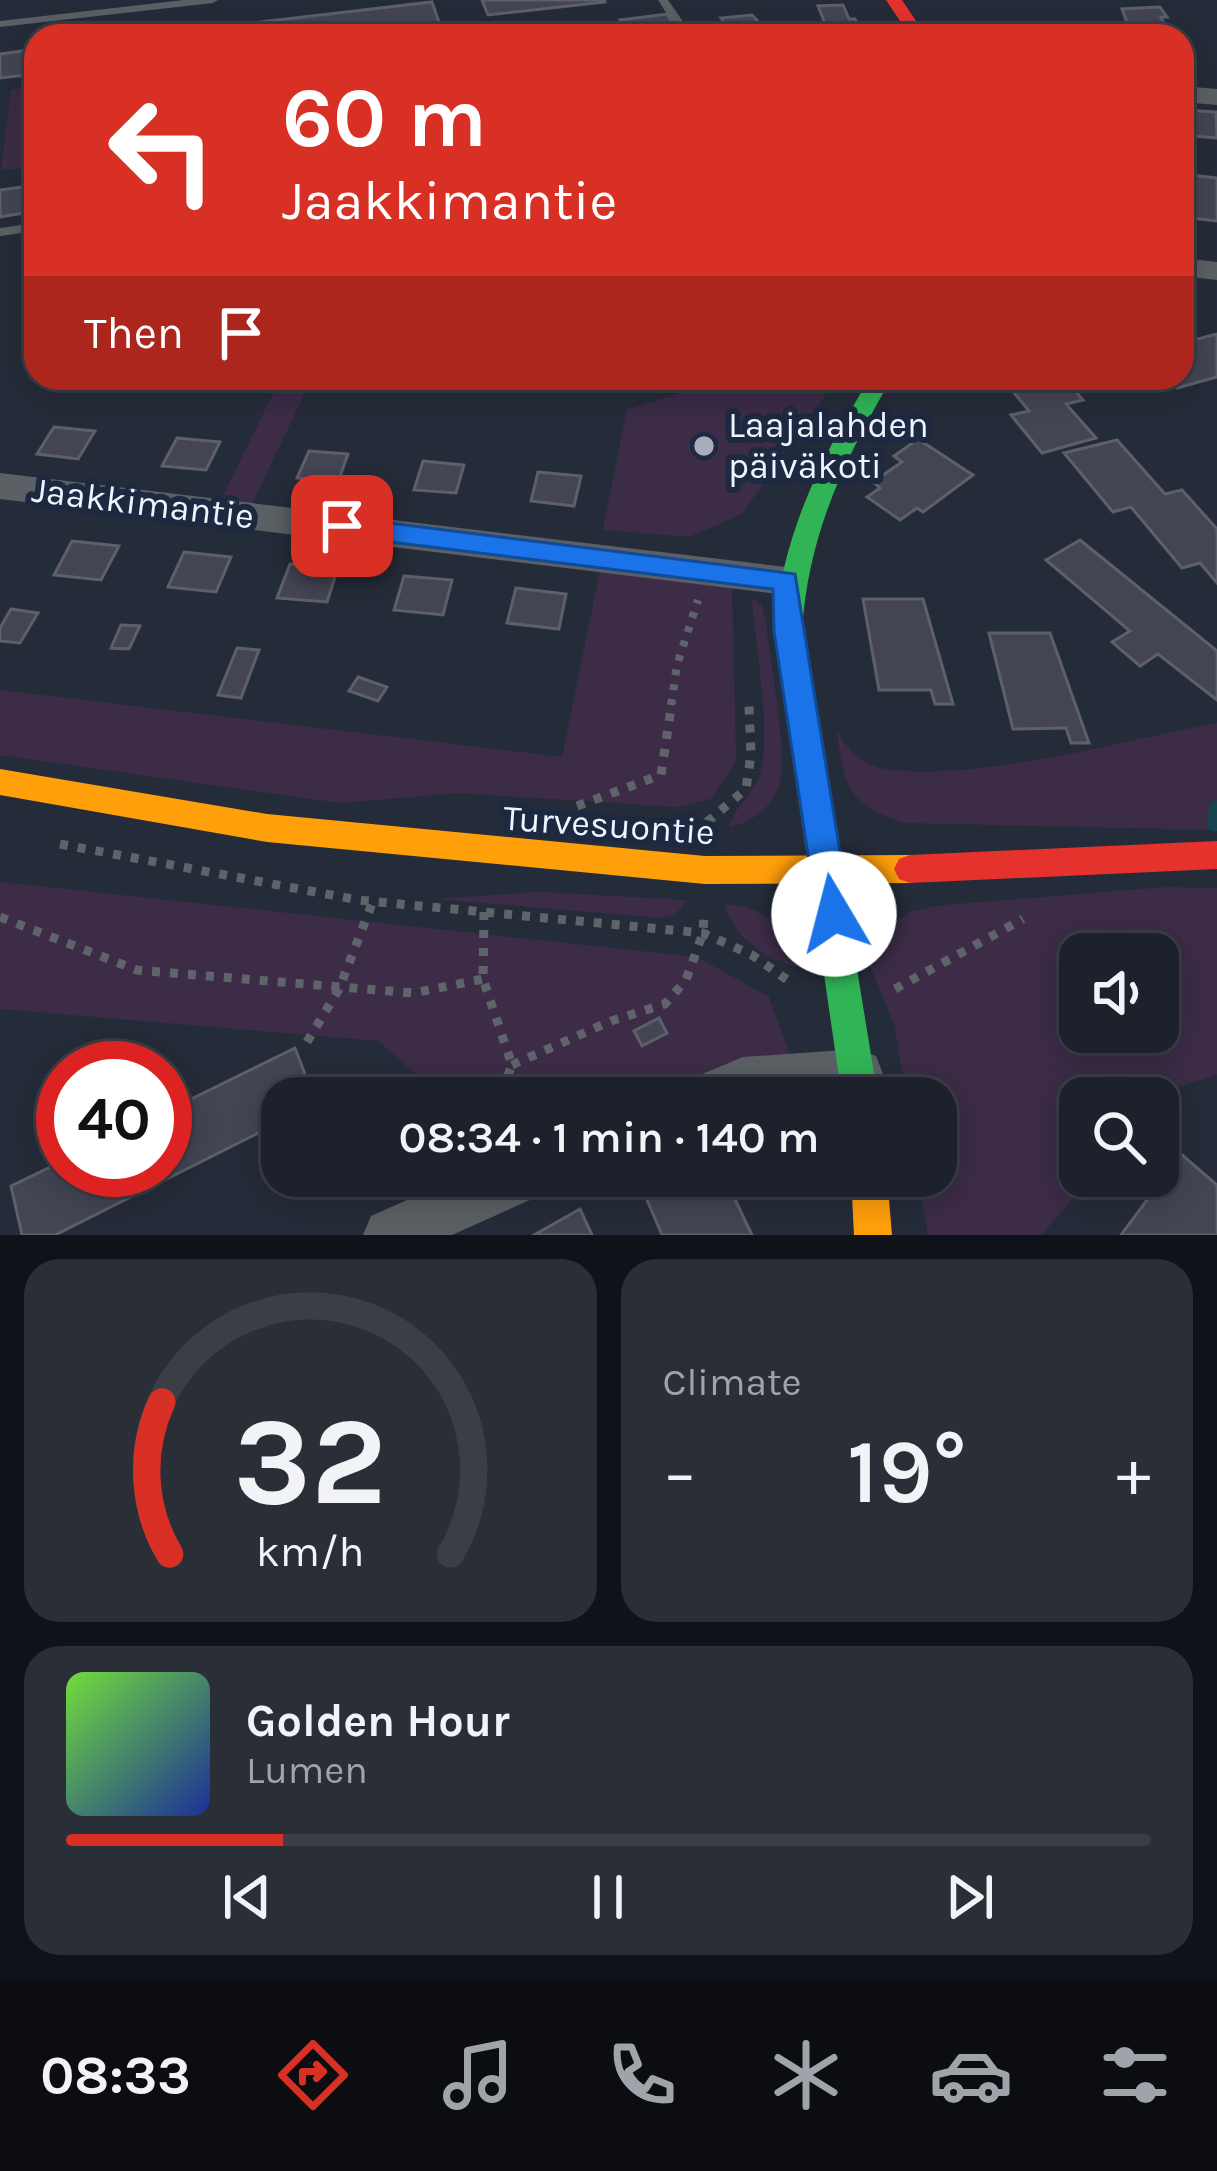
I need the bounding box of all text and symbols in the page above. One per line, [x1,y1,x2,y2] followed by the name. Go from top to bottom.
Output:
[282,69,487,167] text: 60 m
[84,72,240,228] icon: left
[282,169,617,233] text: Jaakkimantie
[208,300,274,366] icon: arrive
[84,307,184,359] text: Then
[728,404,929,487] place label: Laajalahden päiväkoti
[691,433,717,459] marker: Laajalahden päiväkoti
[30,469,256,537] street label: Jaakkimantie
[291,475,393,577] pin
[309,493,375,559] icon: arrive
[502,797,716,853] street label: Turvesuontie
[771,851,897,977] position arrow
[1059,933,1179,1197] map controls
[1059,933,1179,1053] button: sound
[36,1041,192,1197] speed limit sign: 40
[1059,1077,1179,1197] button: search
[399,1111,819,1163] text: 08:34 · 1 min · 140 m
[663,1359,802,1405] text: Climate
[234,1389,387,1534] text: 32
[847,1419,966,1525] text: 19°
[663,1434,697,1512] text: −
[1116,1434,1151,1512] text: +
[256,1526,365,1576] text: km/h
[246,1695,510,1747] text: Golden Hour
[246,1747,368,1793] text: Lumen
[214,1864,280,1930] icon: previous
[575,1864,641,1930] icon: pause
[937,1864,1003,1930] icon: next
[271,2033,355,2117] icon: directions
[436,2033,520,2117] icon: music
[600,2033,684,2117] icon: phone
[764,2033,848,2117] icon: climate
[929,2033,1013,2117] icon: car
[1093,2033,1177,2117] icon: filters
[40,2043,191,2107] text: 08:33

